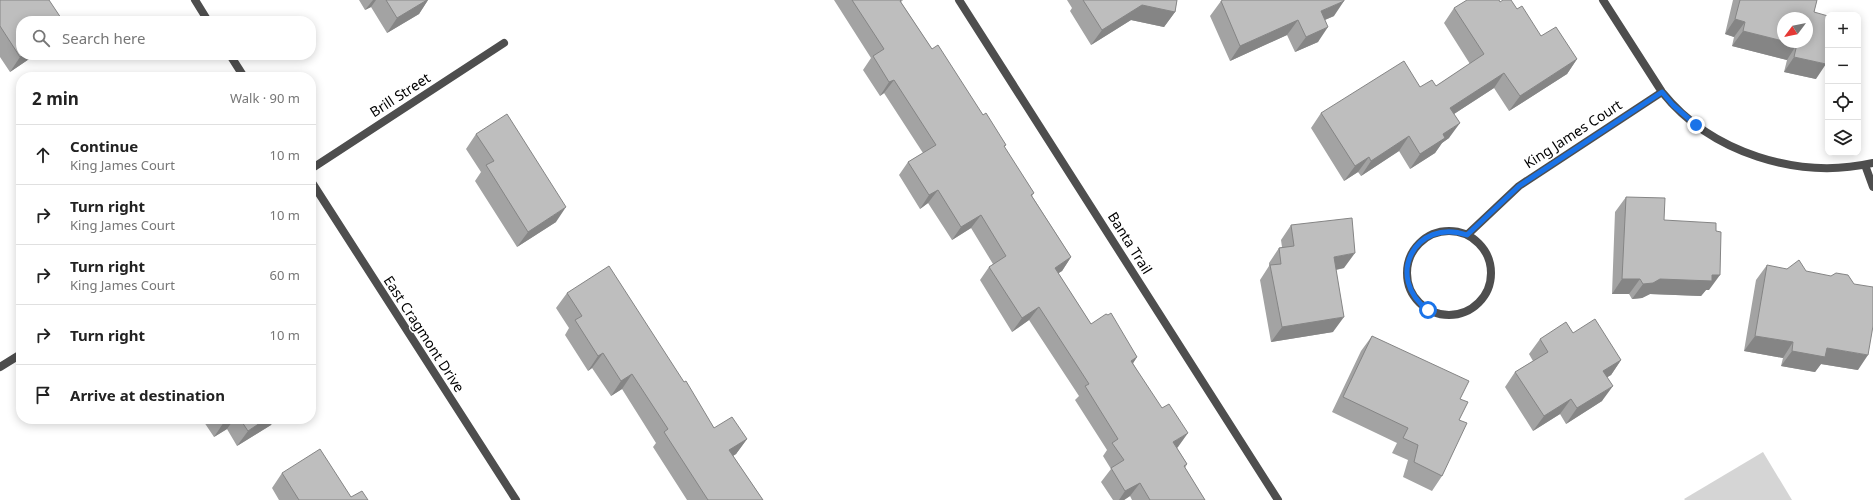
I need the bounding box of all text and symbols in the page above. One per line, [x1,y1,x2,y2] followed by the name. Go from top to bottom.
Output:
[1777,12,1813,48] north arrow
[1825,12,1861,156] map controls
[1825,12,1861,48] button: +
[16,16,316,60] search box
[30,27,52,49] icon: search
[62,28,145,48] text: Search here
[1825,48,1861,84] button: −
[366,68,434,121] street label: Brill Street
[1825,84,1861,120] button: locate
[32,87,79,110] text: 2 min
[230,89,300,107] text: Walk · 90 m
[1520,95,1625,172] street label: King James Court
[1687,116,1705,134] route end
[1825,120,1861,156] button: layers
[70,136,138,156] text: Continue
[32,144,54,166] icon: ahead
[270,146,300,164] text: 10 m
[70,156,175,174] text: King James Court
[70,196,145,216] text: Turn right
[32,204,54,226] icon: right
[270,206,300,224] text: 10 m
[1104,208,1157,277] street label: Banta Trail
[70,216,175,234] text: King James Court
[70,256,145,276] text: Turn right
[32,264,54,286] icon: right
[270,266,300,284] text: 60 m
[380,272,469,396] street label: East Cragmont Drive
[70,276,175,294] text: King James Court
[1419,301,1437,319] route start
[32,324,54,346] icon: right
[70,325,145,345] text: Turn right
[270,326,300,344] text: 10 m
[32,384,54,406] icon: arrive
[70,385,225,405] text: Arrive at destination

